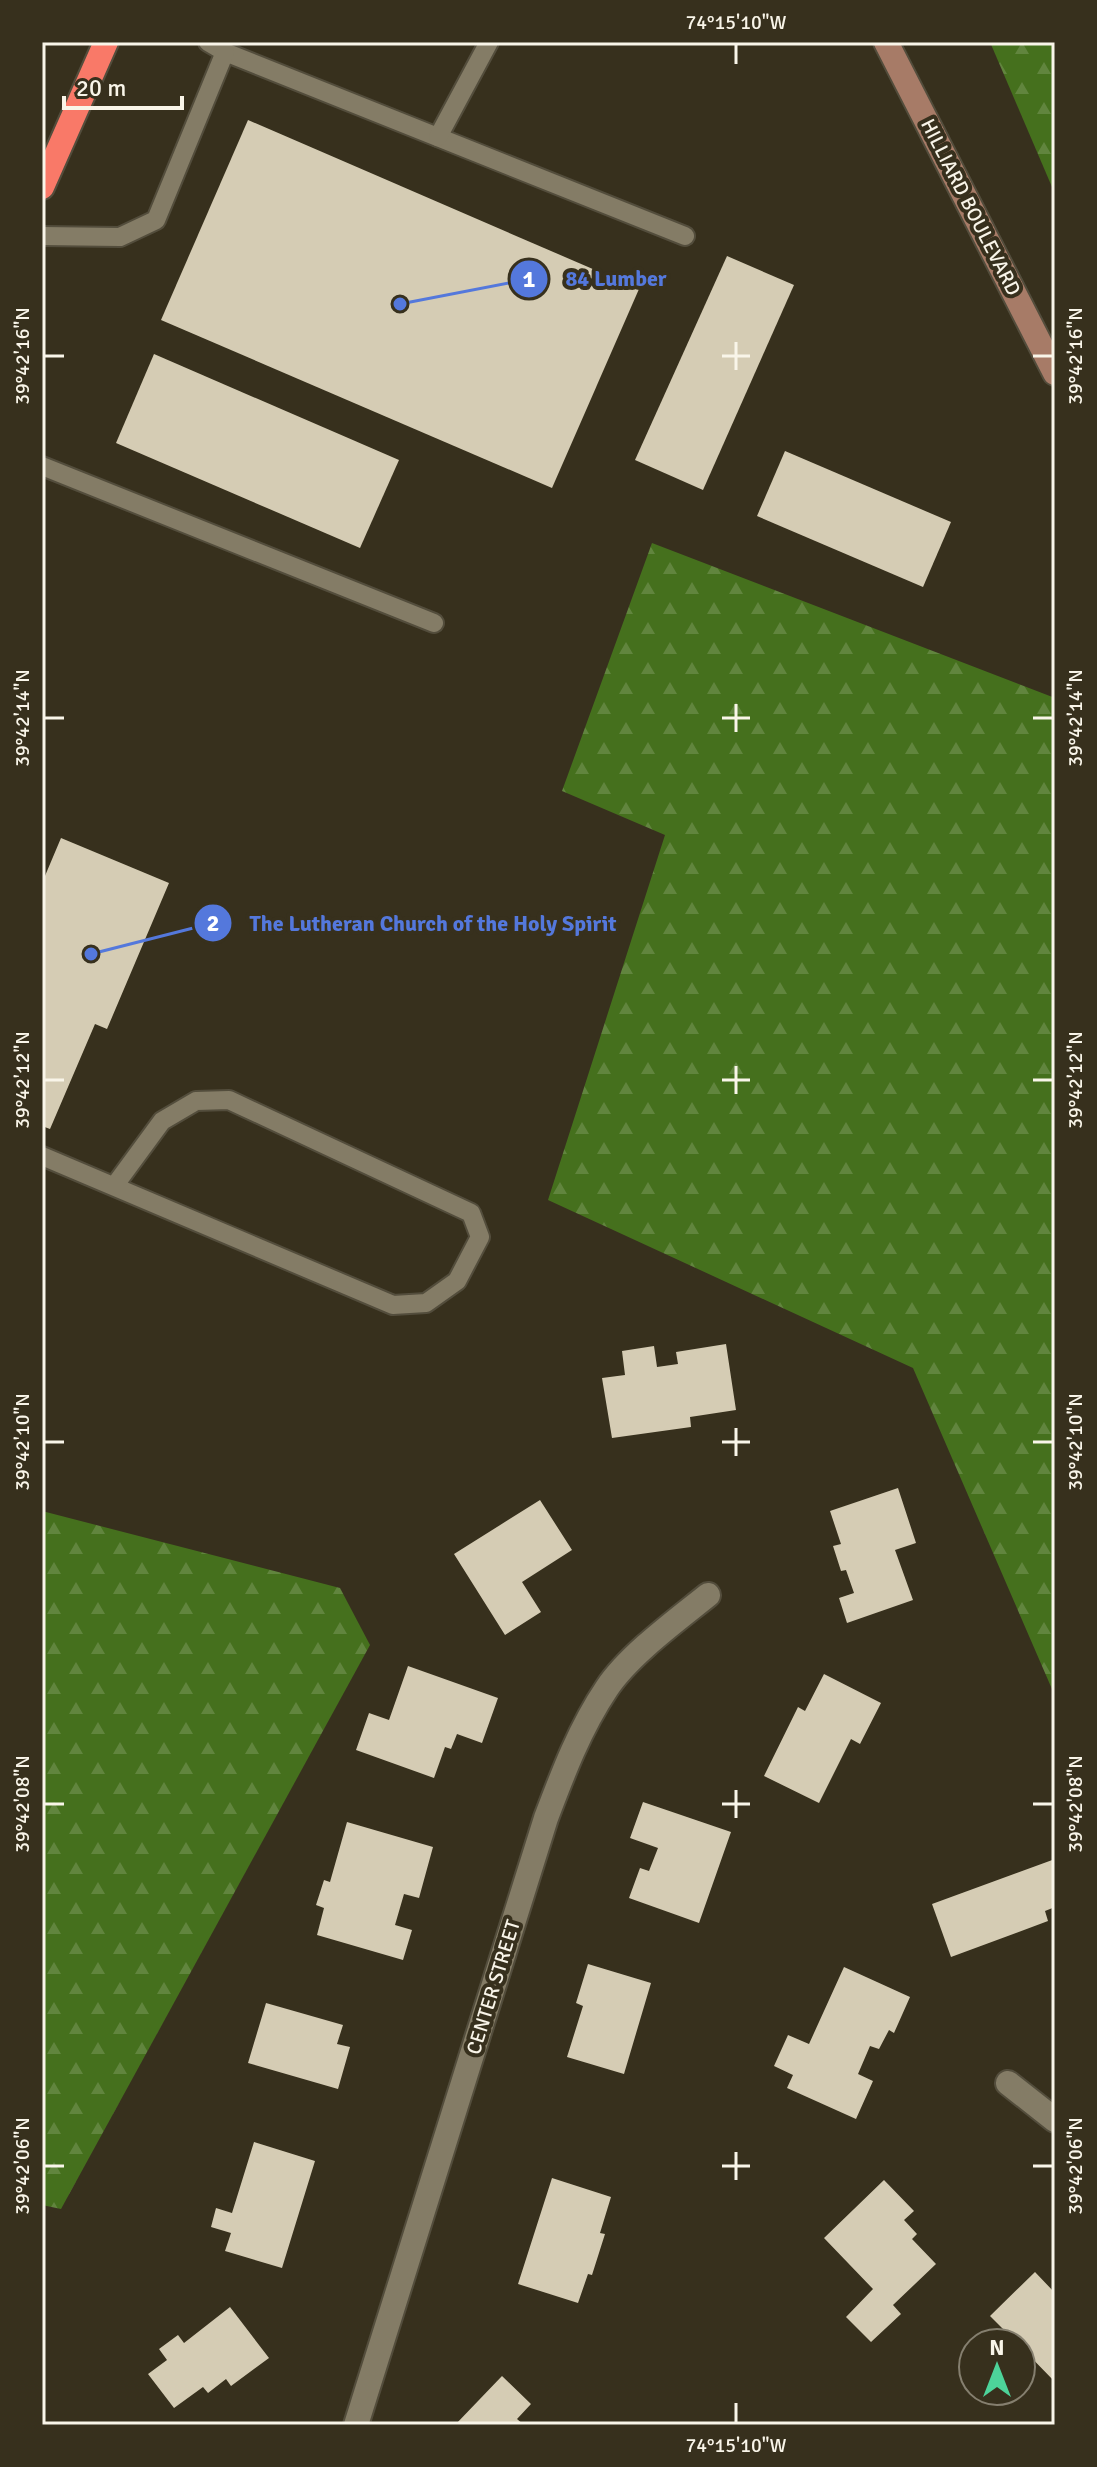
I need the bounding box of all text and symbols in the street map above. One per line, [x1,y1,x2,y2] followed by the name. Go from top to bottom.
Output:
[685,10,787,35] text: 74°15'10"W
[64,60,182,110] scale bar
[76,73,126,103] text: 20 m
[915,115,1026,300] street label: HILLIARD BOULEVARD
[509,256,682,302] callout: 84 Lumber
[523,264,536,294] text: 1
[565,265,667,292] text: 84 Lumber
[10,307,35,405] text: 39°42'16"N
[1063,307,1088,405] text: 39°42'16"N
[10,669,35,767] text: 39°42'14"N
[1063,669,1088,767] text: 39°42'14"N
[193,900,632,946] callout: The Lutheran Church of the Holy Spirit
[207,908,219,938] text: 2
[250,910,616,937] text: The Lutheran Church of the Holy Spirit
[10,1031,35,1129] text: 39°42'12"N
[1063,1031,1088,1129] text: 39°42'12"N
[10,1393,35,1491] text: 39°42'10"N
[1063,1393,1088,1491] text: 39°42'10"N
[10,1755,35,1853] text: 39°42'08"N
[1063,1755,1088,1853] text: 39°42'08"N
[461,1917,526,2057] street label: CENTER STREET
[10,2117,35,2215] text: 39°42'06"N
[1063,2117,1088,2215] text: 39°42'06"N
[957,2327,1037,2407] north arrow
[989,2334,1005,2361] text: N
[685,2433,787,2458] text: 74°15'10"W

